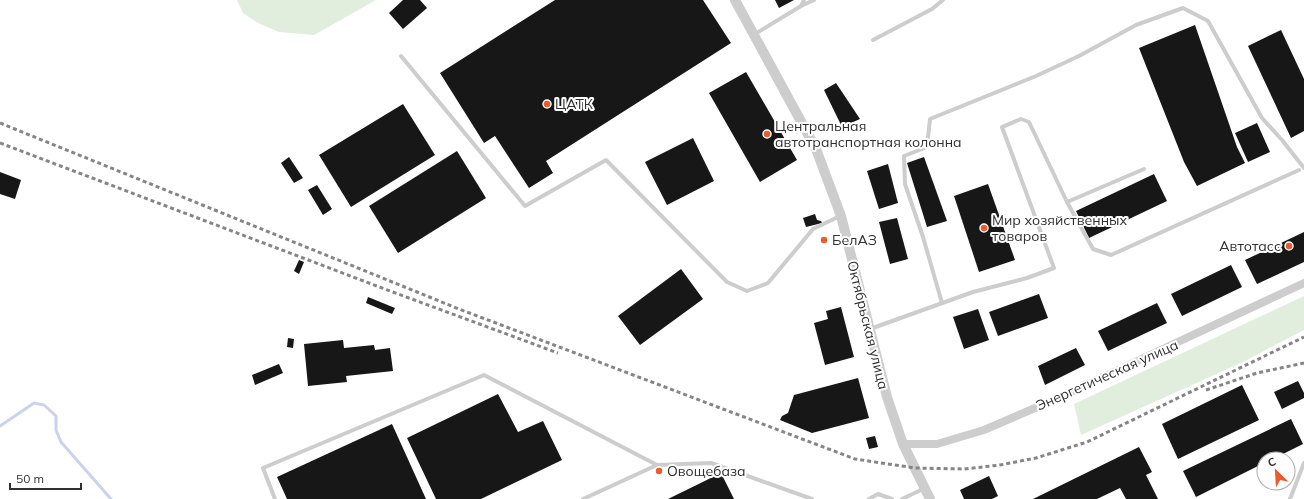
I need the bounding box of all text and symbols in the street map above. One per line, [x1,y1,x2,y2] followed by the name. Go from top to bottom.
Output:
[555,95,594,113] place label: ЦАТК
[542,99,552,109] marker: ЦАТК
[775,117,962,151] place label: Центральная автотранспортная колонна
[762,129,772,139] marker: Центральная автотранспортная колонна
[992,211,1127,245] place label: Мир хозяйственных товаров
[979,223,989,233] marker: Мир хозяйственных товаров
[832,231,877,249] place label: БелАЗ
[819,235,829,245] marker: БелАЗ
[1219,237,1281,255] place label: Автотасс
[1284,241,1294,251] marker: Автотасс
[843,259,893,391] street label: Октябрьская улица
[1033,335,1181,415] street label: Энергетическая улица
[1256,451,1296,491] north arrow
[1265,454,1279,470] text: С
[667,462,746,480] place label: Овощебаза
[10,465,81,491] scale bar
[654,466,664,476] marker: Овощебаза
[16,471,44,486] text: 50 m

